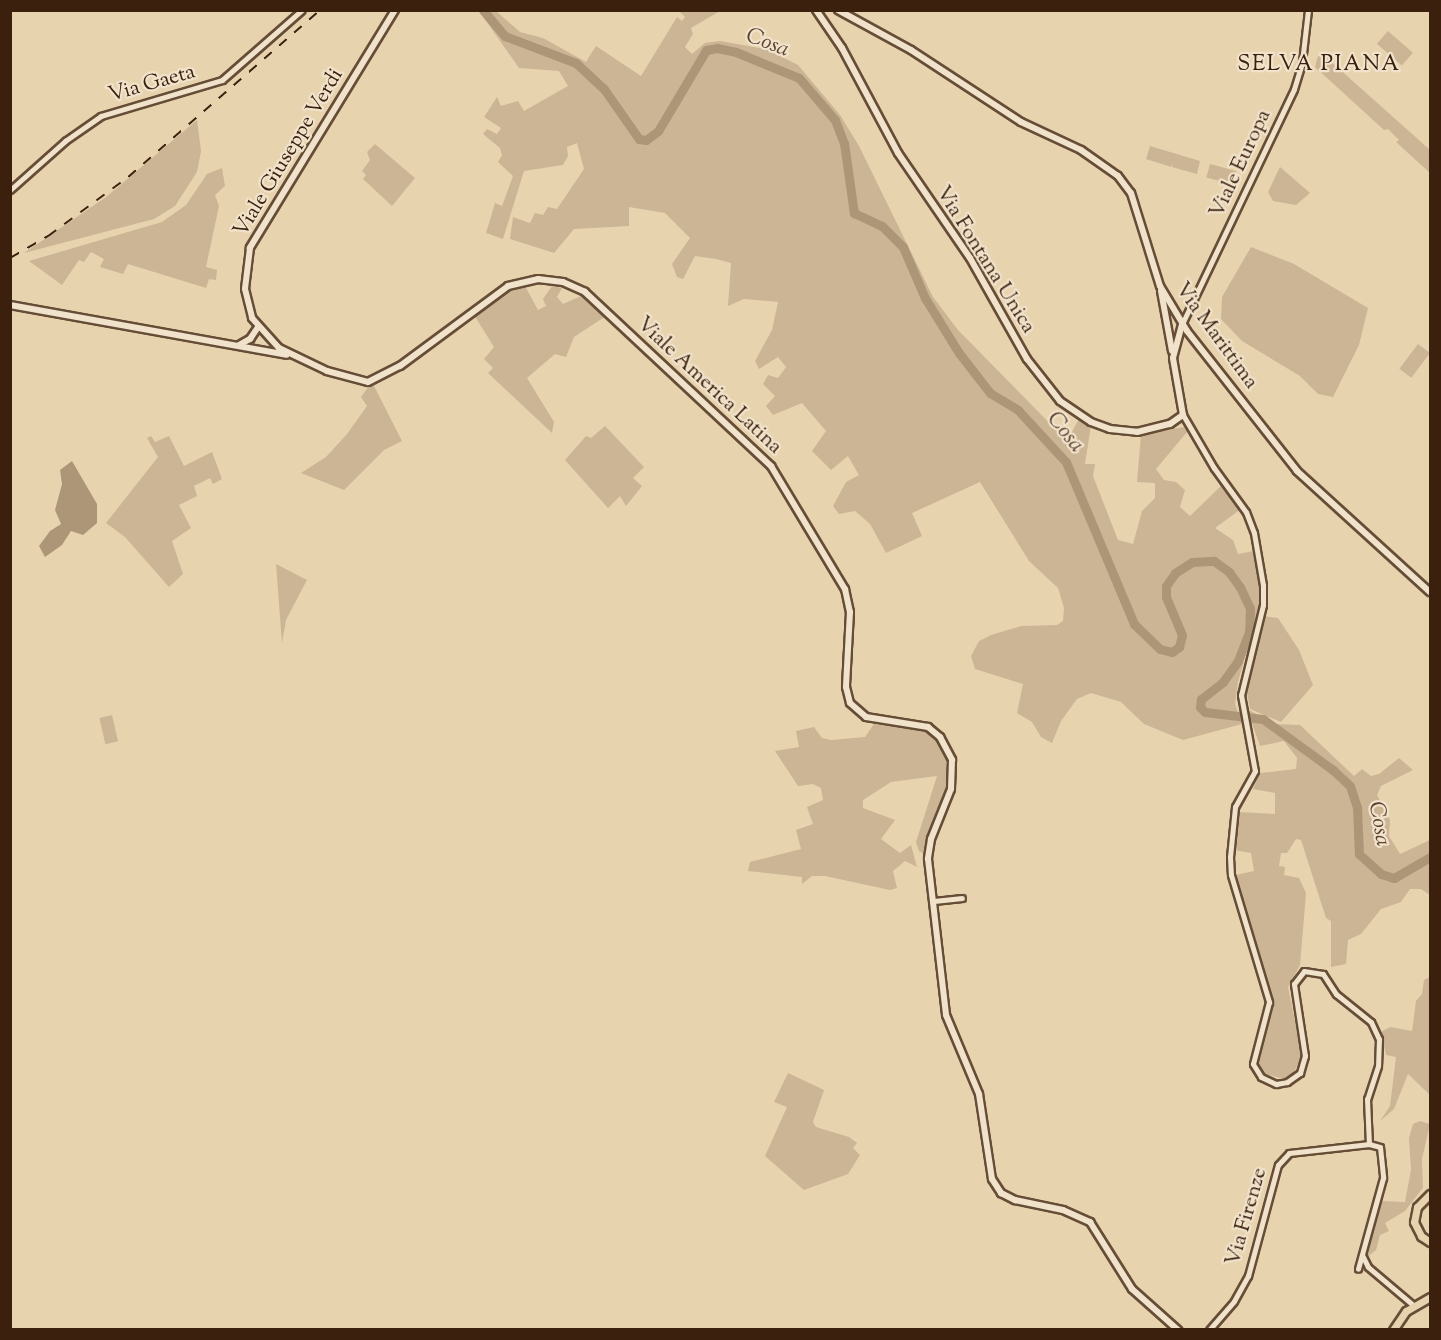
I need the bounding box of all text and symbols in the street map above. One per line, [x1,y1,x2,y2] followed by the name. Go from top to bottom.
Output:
[741,24,793,64] water label: Cosa
[1237,53,1401,79] district label: SELVA PIANA
[106,60,198,108] street label: Via Gaeta
[229,64,349,242] street label: Viale Giuseppe Verdi
[1205,106,1277,222] street label: Viale Europa
[930,182,1040,338] street label: Via Fontana Unica
[1169,278,1263,394] street label: Via Marittima
[631,312,787,460] street label: Viale America Latina
[1040,407,1088,459] water label: Cosa
[1361,800,1395,848] water label: Cosa
[1221,1165,1273,1269] street label: Via Firenze

